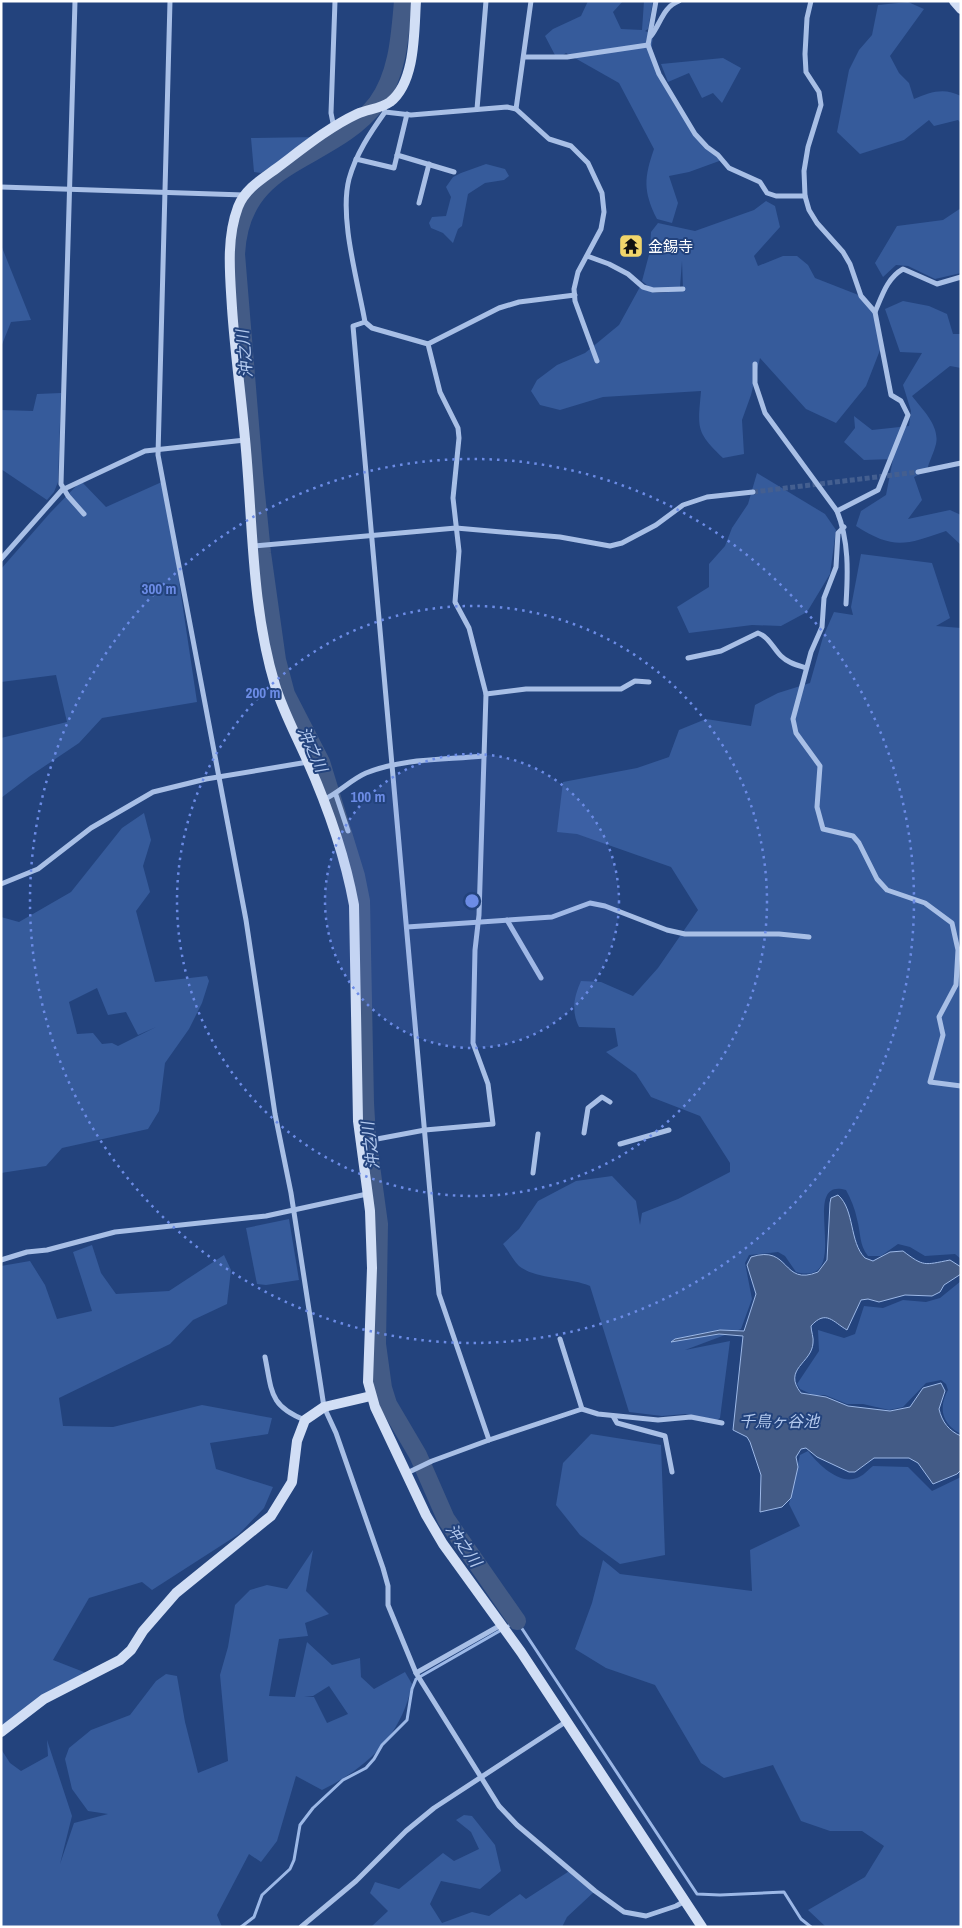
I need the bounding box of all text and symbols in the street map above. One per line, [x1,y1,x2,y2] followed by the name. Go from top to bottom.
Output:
[618,233,644,259] temple icon: 金錫寺
[648,236,693,257] place label: 金錫寺
[231,327,257,379] water label: 沖之川
[142,578,176,599] text: 300 m
[246,682,280,703] text: 200 m
[293,723,334,777] water label: 沖之川
[351,786,385,807] text: 100 m
[463,892,481,910] centre of rings
[356,1119,384,1171] water label: 沖之川
[739,1410,821,1432] water label: 千鳥ヶ谷池
[441,1519,488,1573] water label: 沖之川

